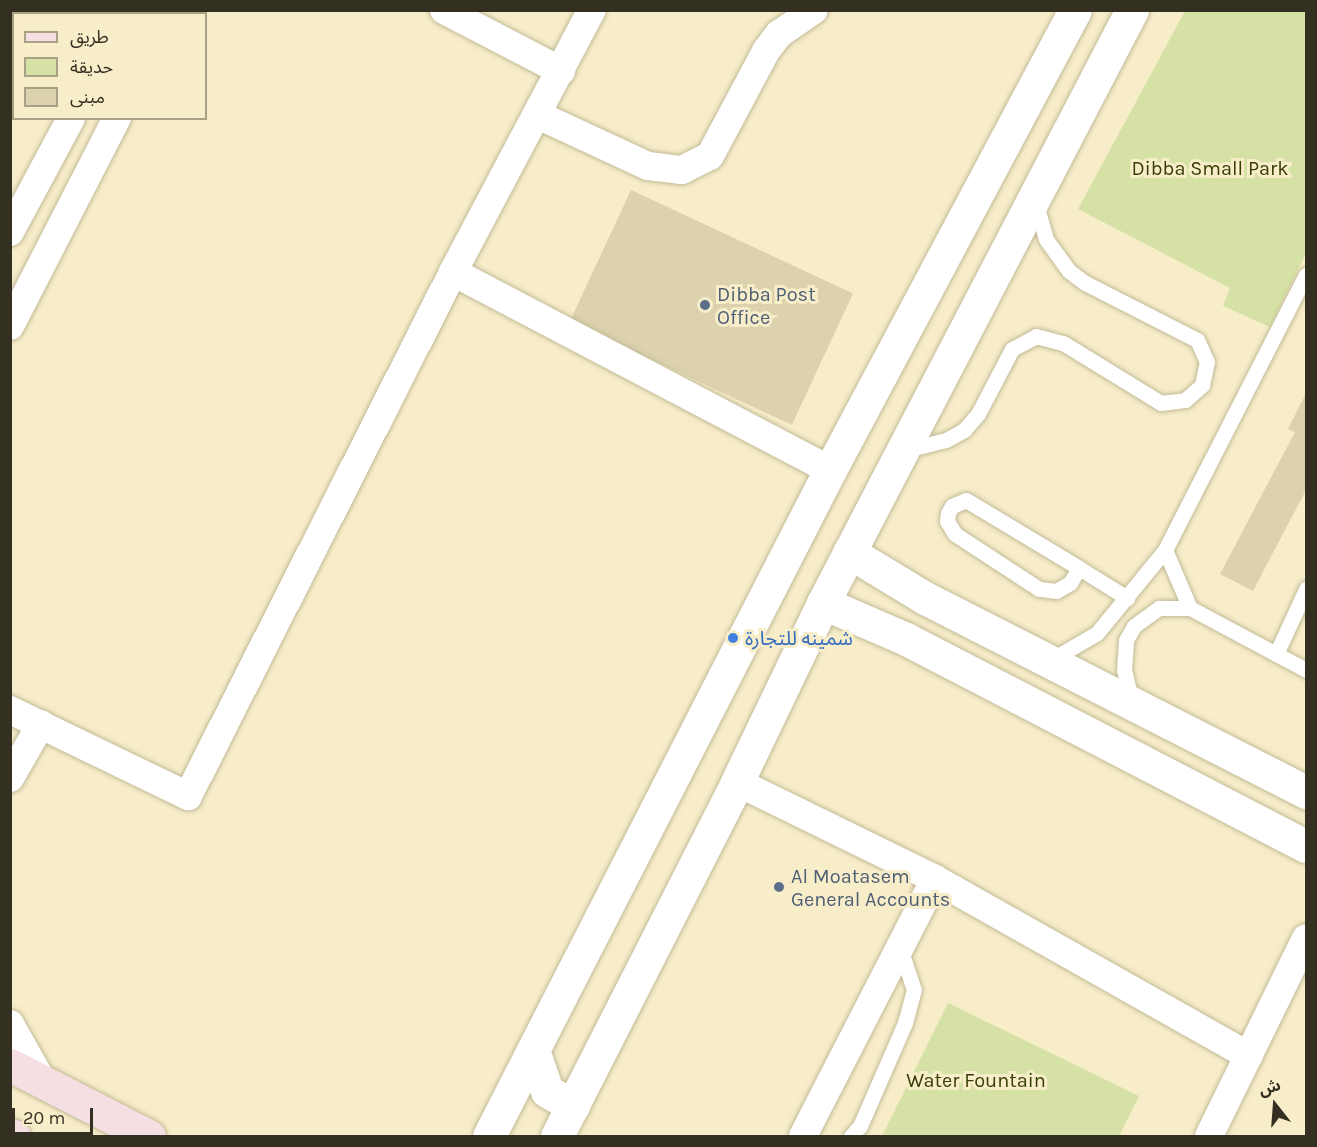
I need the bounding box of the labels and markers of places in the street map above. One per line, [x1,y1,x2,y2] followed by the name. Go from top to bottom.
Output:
[717,282,816,329] place label: Dibba Post Office
[698,298,712,312] marker: Dibba Post Office
[745,626,853,650] place label: شمينه للتجارة
[726,631,740,645] marker: شمينه للتجارة
[791,864,950,911] place label: Al Moatasem General Accounts
[772,880,786,894] marker: Al Moatasem General Accounts

